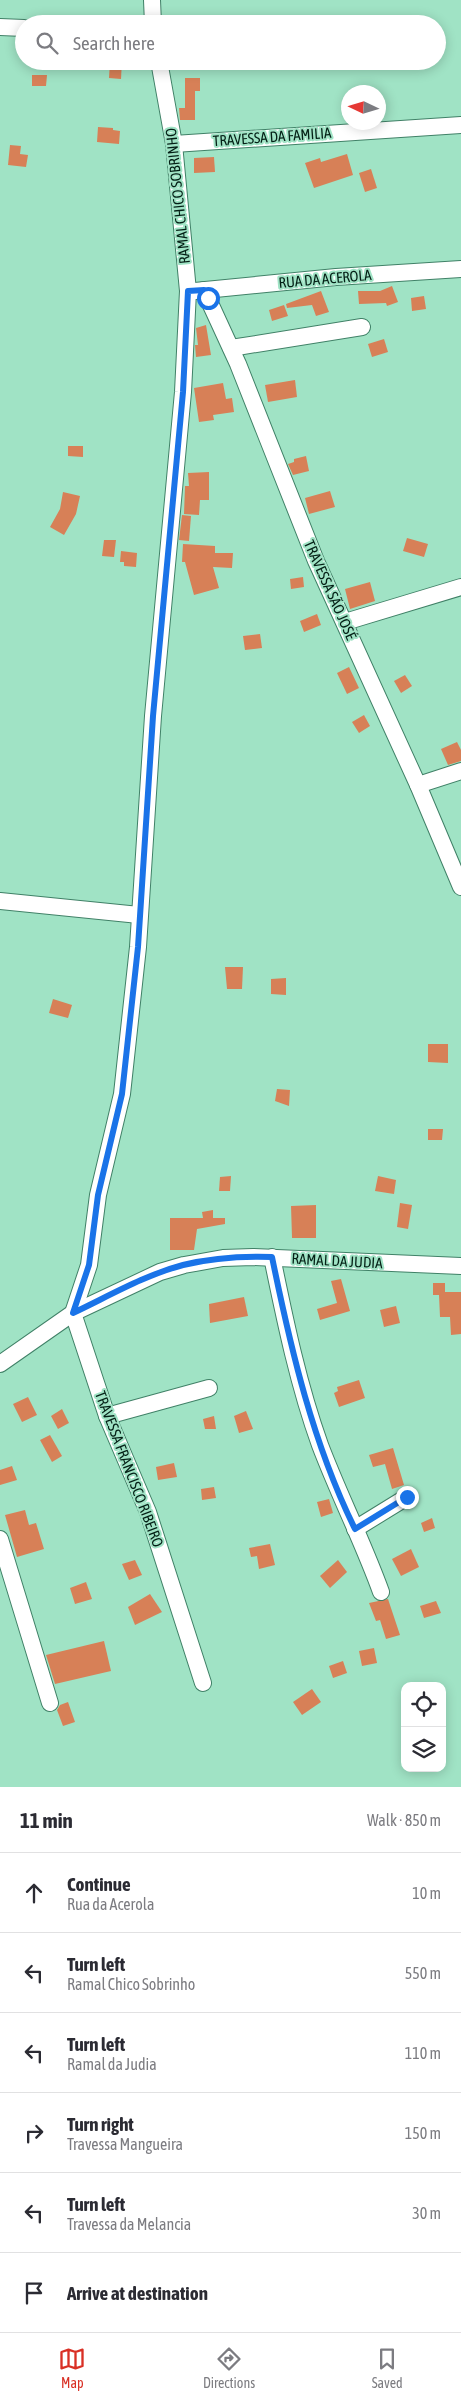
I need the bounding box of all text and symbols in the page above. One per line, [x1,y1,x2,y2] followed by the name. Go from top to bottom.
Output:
[15,15,446,70] search box
[33,29,61,57] icon: search
[73,32,155,54] text: Search here
[341,85,386,130] north arrow
[212,124,332,149] street label: TRAVESSA DA FAMILIA
[162,127,193,265] street label: RAMAL CHICO SOBRINHO
[278,266,373,291] street label: RUA DA ACEROLA
[197,287,220,310] route start
[301,537,360,643] street label: TRAVESSA SÃO JOSÉ
[291,1250,384,1271] street label: RAMAL DA JUDIA
[92,1389,167,1549] street label: TRAVESSA FRANCISCO RIBEIRO
[396,1486,419,1509] route end
[401,1682,446,1772] map controls
[401,1682,446,1727] button: locate
[401,1727,446,1772] button: layers
[20,1808,73,1832] text: 11 min
[367,1811,441,1829] text: Walk · 850 m
[67,1873,131,1895] text: Continue
[20,1879,48,1907] icon: ahead
[412,1884,441,1902] text: 10 m
[67,1895,155,1913] text: Rua da Acerola
[67,1953,125,1975] text: Turn left
[20,1959,48,1987] icon: left
[405,1964,441,1982] text: 550 m
[67,1975,195,1993] text: Ramal Chico Sobrinho
[67,2033,125,2055] text: Turn left
[20,2039,48,2067] icon: left
[405,2044,441,2062] text: 110 m
[67,2055,157,2073] text: Ramal da Judia
[67,2113,134,2135] text: Turn right
[20,2119,48,2147] icon: right
[405,2124,441,2142] text: 150 m
[67,2135,183,2153] text: Travessa Mangueira
[67,2193,125,2215] text: Turn left
[20,2199,48,2227] icon: left
[412,2204,441,2222] text: 30 m
[67,2215,191,2233] text: Travessa da Melancia
[20,2279,48,2307] icon: arrive
[67,2282,208,2304] text: Arrive at destination
[58,2345,86,2391] tab: Map
[203,2345,255,2391] tab: Directions
[372,2345,403,2391] tab: Saved

